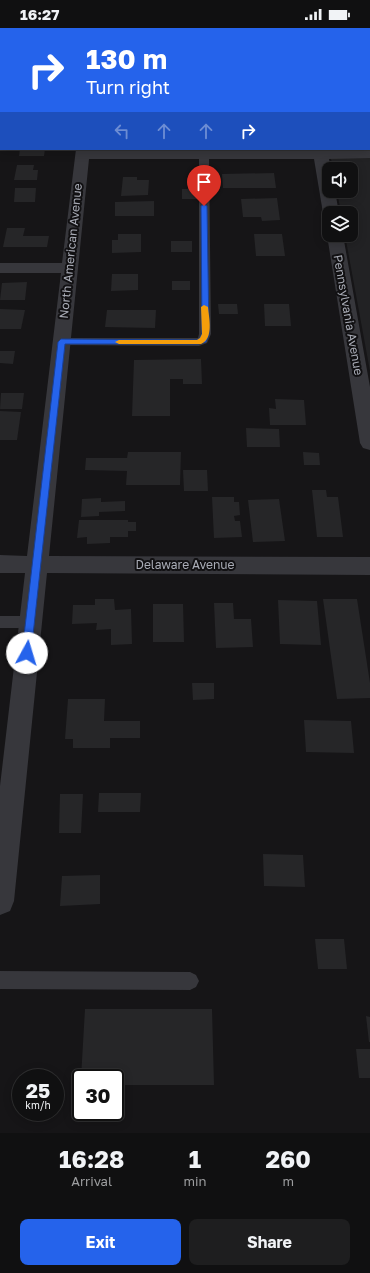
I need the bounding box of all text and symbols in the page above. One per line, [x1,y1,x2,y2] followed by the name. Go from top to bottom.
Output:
[20,5,59,23] text: 16:27
[86,42,167,75] text: 130 m
[20,44,72,96] icon: right
[86,76,170,98] text: Turn right
[111,120,133,142] icon: left
[153,120,175,142] icon: ahead
[195,120,217,142] icon: ahead
[237,120,259,142] icon: right
[322,162,358,242] map controls
[322,162,358,198] button: sound
[187,165,221,206] pin
[193,171,215,193] icon: arrive
[56,182,85,319] street label: North American Avenue
[322,206,358,242] button: layers
[331,254,366,376] street label: Pennsylvania Avenue
[135,557,235,572] street label: Delaware Avenue
[6,632,48,674] position arrow
[72,1069,124,1121] speed limit sign: 30
[26,1078,50,1102] text: 25
[25,1099,51,1111] text: km/h
[59,1144,124,1173] text: 16:28
[189,1144,201,1173] text: 1
[265,1144,311,1173] text: 260
[71,1173,112,1189] text: Arrival
[183,1173,206,1189] text: min
[282,1173,294,1189] text: m
[20,1219,181,1265] button: Exit
[189,1219,350,1265] button: Share

